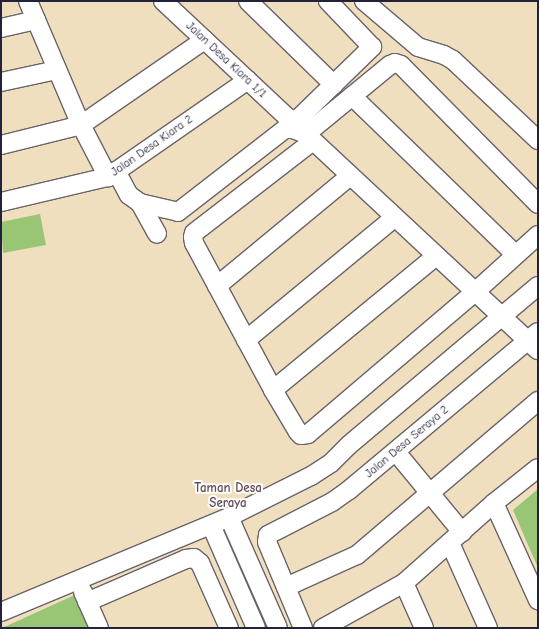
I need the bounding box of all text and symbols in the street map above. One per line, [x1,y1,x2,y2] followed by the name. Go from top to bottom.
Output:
[183,19,269,101] street label: Jalan Desa Kiara 1/1
[108,112,196,180] street label: Jalan Desa Kiara 2
[362,403,452,481] street label: Jalan Desa Seraya 2
[194,481,262,512] district label: Taman Desa Seraya

